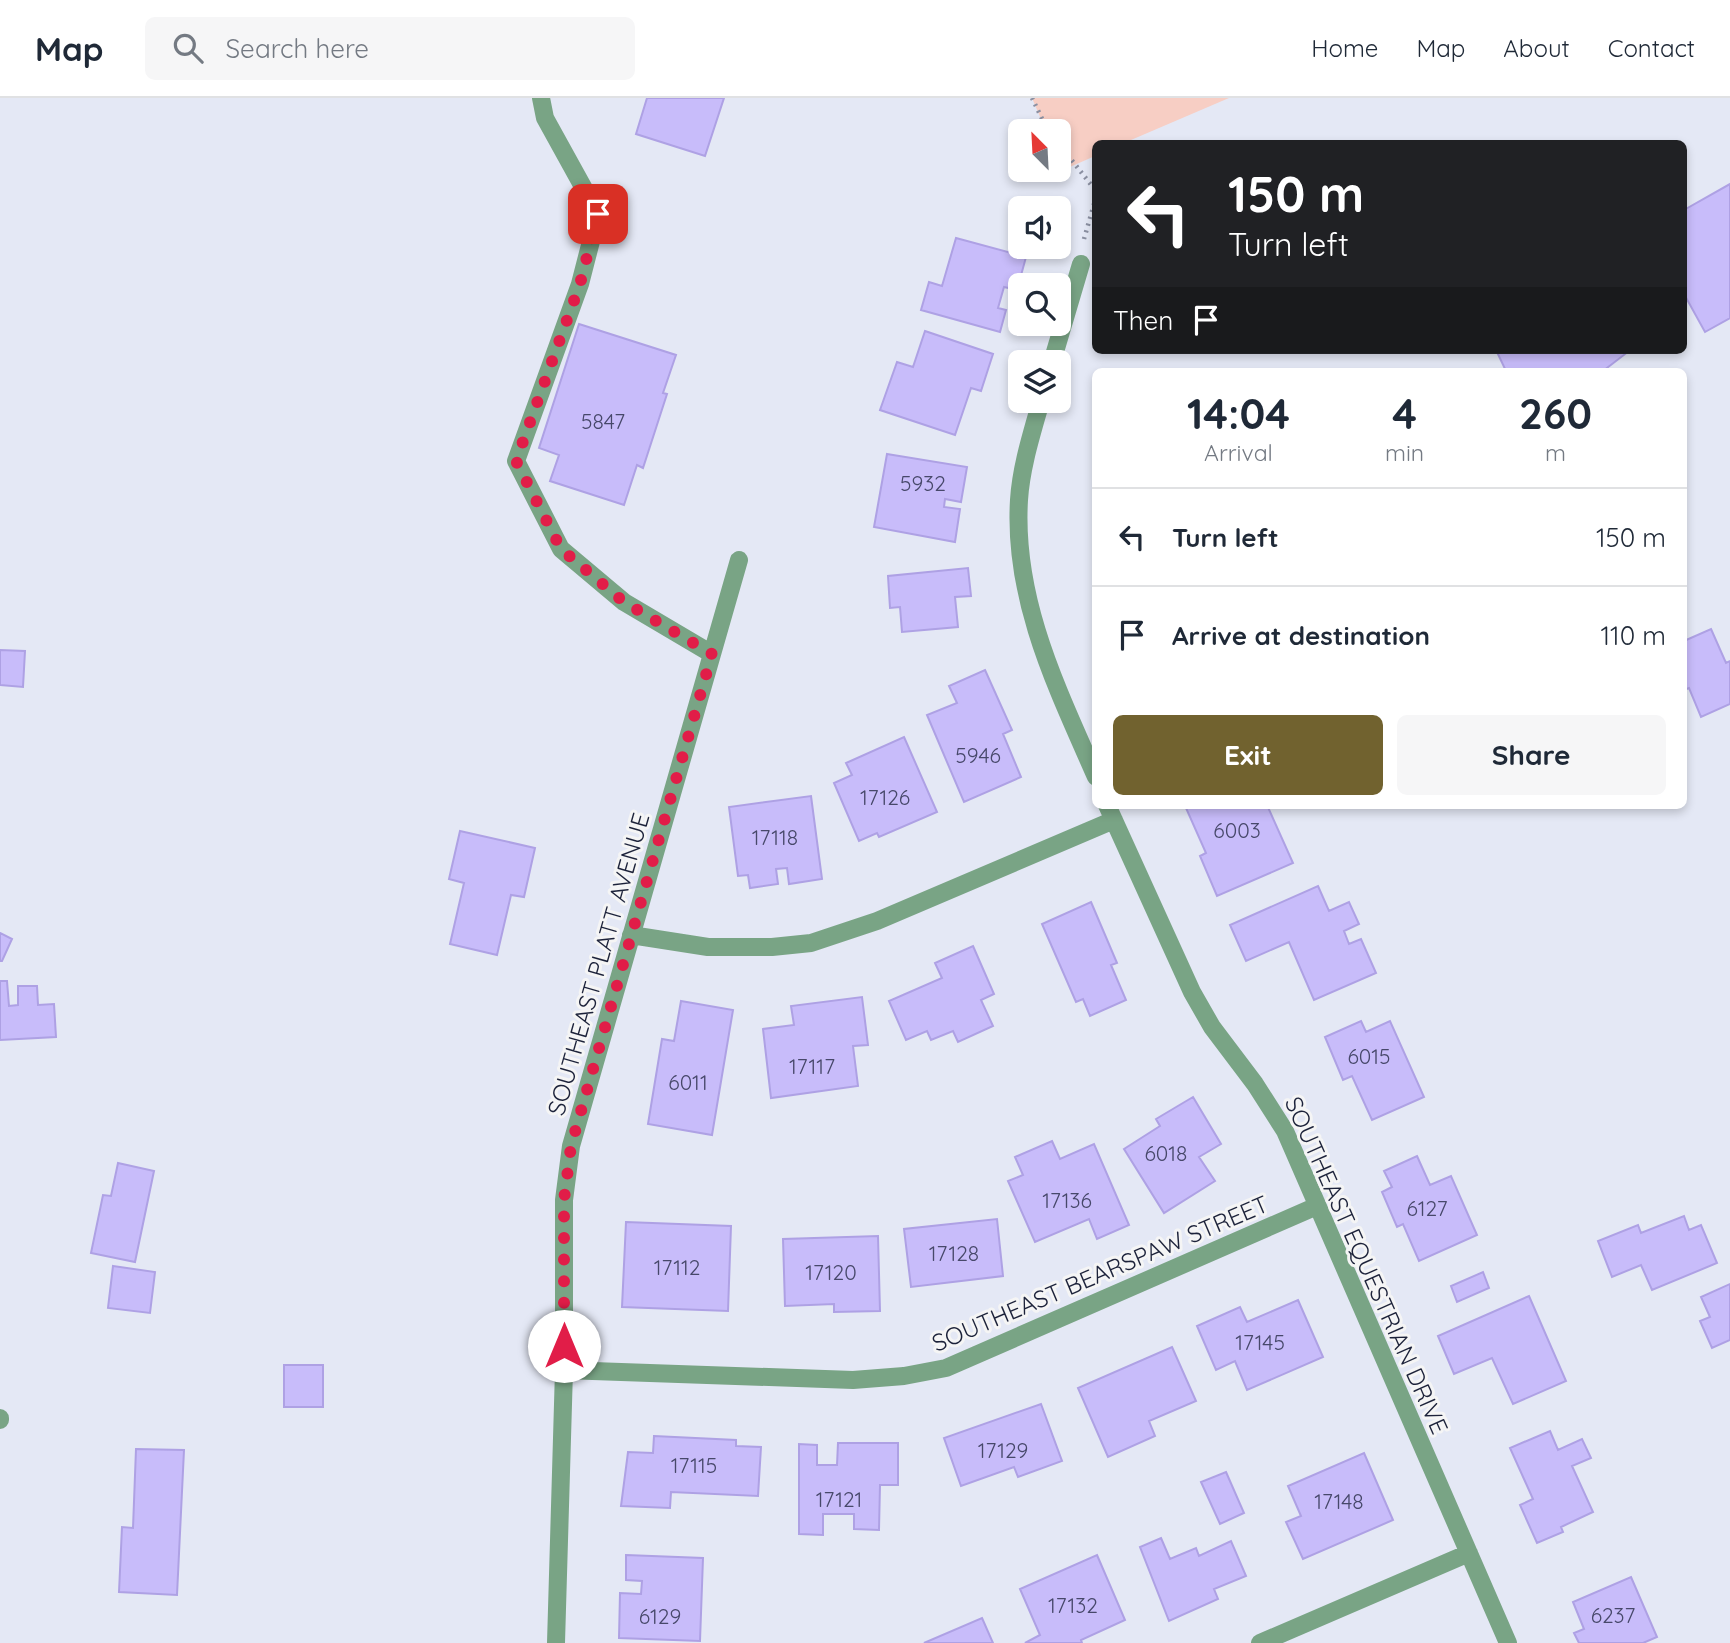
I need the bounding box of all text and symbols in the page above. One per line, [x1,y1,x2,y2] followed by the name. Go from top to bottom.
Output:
[145,17,635,80] search box
[35,28,103,69] text: Map
[169,29,207,67] icon: search
[225,32,369,65] text: Search here
[1311,33,1378,63] text: Home
[1416,33,1465,63] text: Map
[1503,33,1570,63] text: About
[1608,33,1695,63] text: Contact
[1008,119,1071,182] north arrow
[1008,119,1071,413] map controls
[1228,163,1364,224] text: 150 m
[1113,168,1204,259] icon: left
[568,184,628,244] pin
[579,195,617,233] icon: arrive
[1008,196,1071,259] button: sound
[1228,224,1349,264] text: Turn left
[1008,273,1071,336] button: search
[1187,301,1225,339] icon: arrive
[1113,304,1173,337] text: Then
[1008,350,1071,413] button: layers
[1187,387,1290,440] text: 14:04
[1392,387,1417,440] text: 4
[1519,387,1592,440] text: 260
[581,408,625,434] house number: 5847
[1204,438,1273,467] text: Arrival
[1385,438,1424,467] text: min
[1545,438,1566,467] text: m
[900,470,946,496] house number: 5932
[1113,518,1151,556] icon: left
[1172,521,1279,554] text: Turn left
[1596,521,1666,554] text: 150 m
[1113,616,1151,654] icon: arrive
[1172,619,1430,652] text: Arrive at destination
[1600,619,1666,652] text: 110 m
[1113,715,1383,795] button: Exit
[1397,715,1666,795] button: Share
[955,742,1001,768] house number: 5946
[860,784,910,810] house number: 17126
[540,809,656,1119] street label: SOUTHEAST PLATT AVENUE
[1213,817,1261,843] house number: 6003
[752,824,798,850] house number: 17118
[1347,1043,1391,1069] house number: 6015
[789,1053,835,1079] house number: 17117
[668,1069,708,1095] house number: 6011
[1279,1092,1455,1438] street label: SOUTHEAST EQUESTRIAN DRIVE
[1145,1140,1187,1166] house number: 6018
[1042,1187,1092,1213] house number: 17136
[927,1188,1273,1358] street label: SOUTHEAST BEARSPAW STREET
[1407,1195,1448,1221] house number: 6127
[929,1240,979,1266] house number: 17128
[654,1254,700,1280] house number: 17112
[805,1259,857,1285] house number: 17120
[527,1309,601,1383] position arrow
[1235,1329,1285,1355] house number: 17145
[978,1437,1028,1463] house number: 17129
[671,1452,717,1478] house number: 17115
[816,1486,862,1512] house number: 17121
[1314,1488,1364,1514] house number: 17148
[1048,1592,1098,1618] house number: 17132
[1591,1602,1636,1628] house number: 6237
[639,1603,681,1629] house number: 6129

